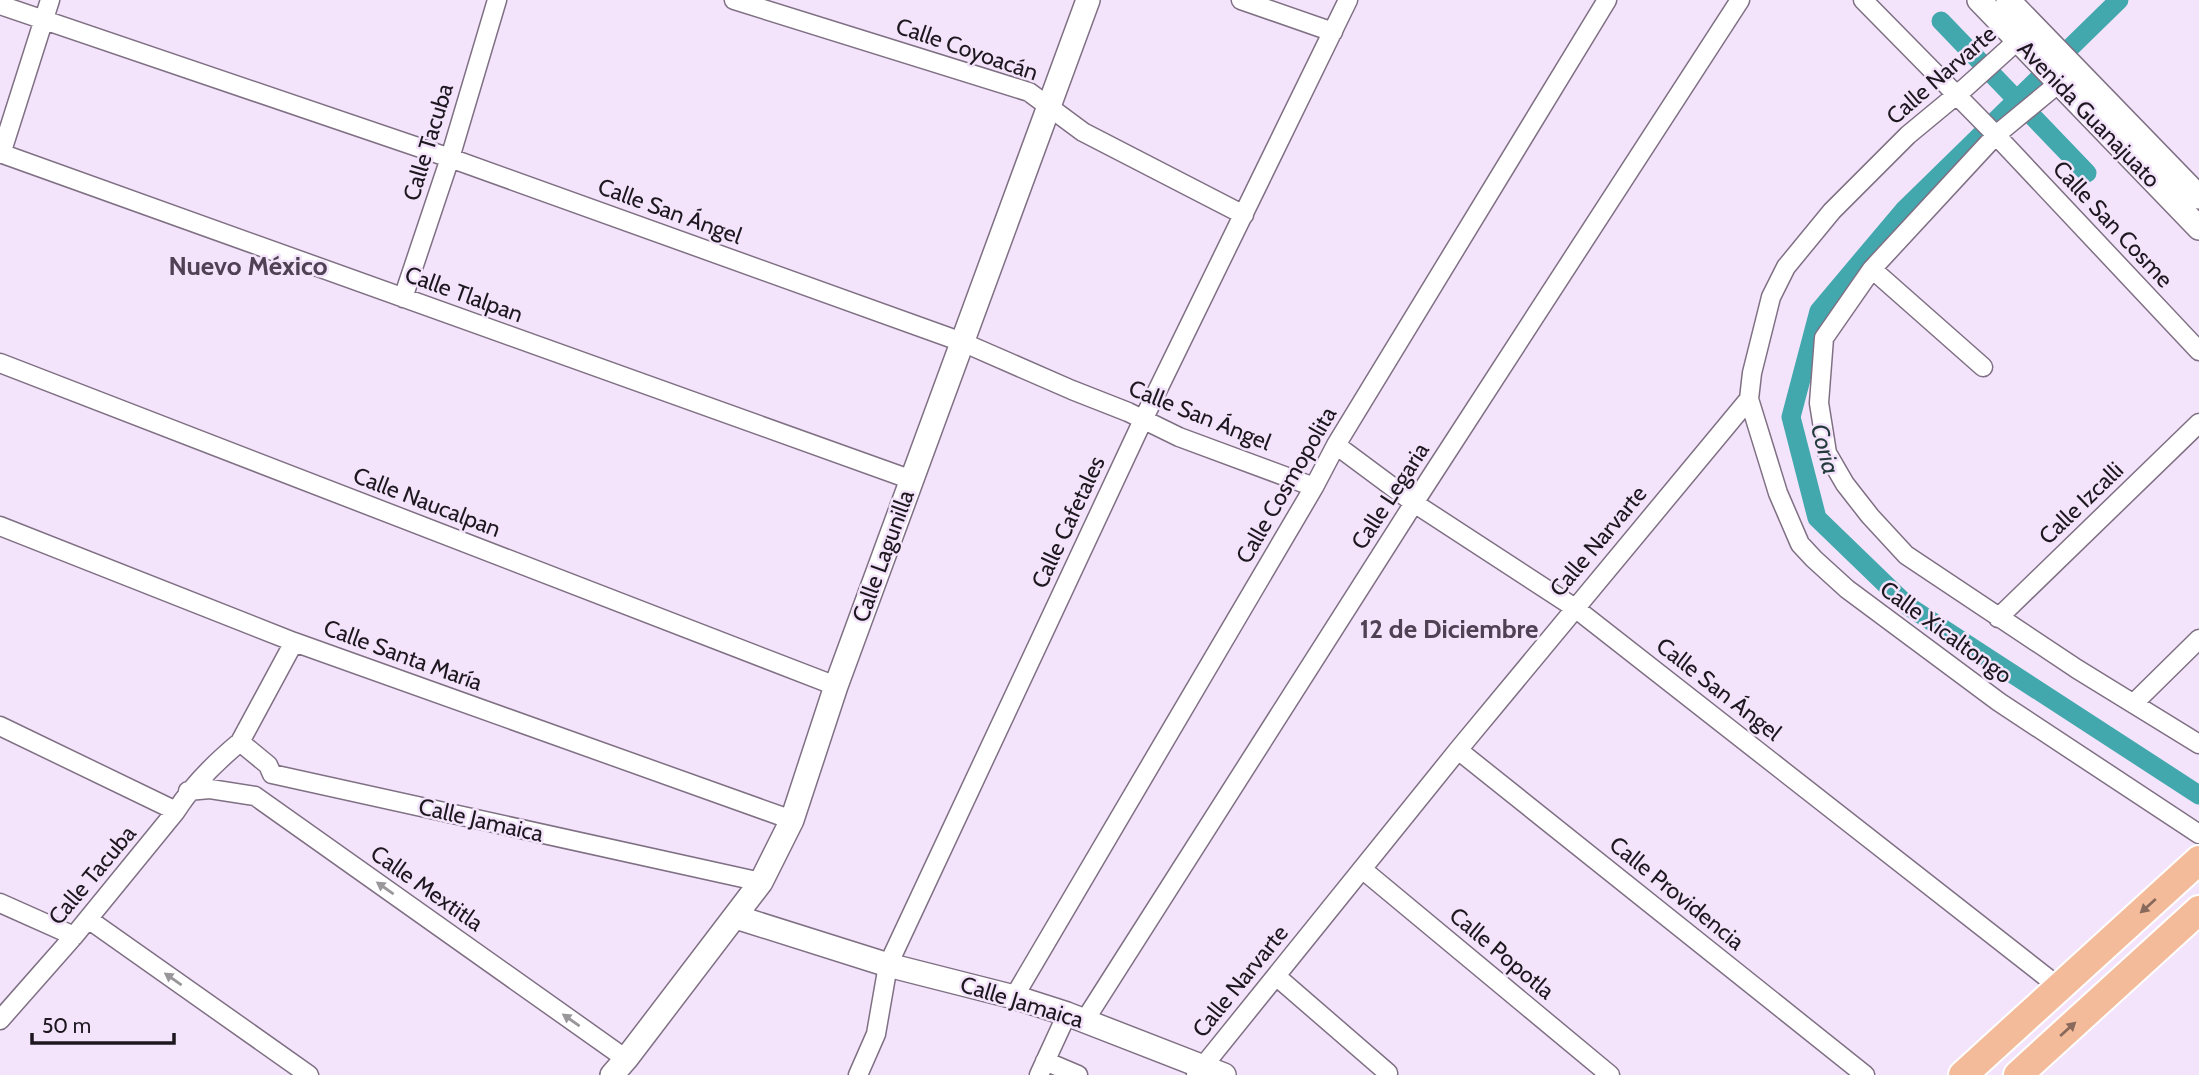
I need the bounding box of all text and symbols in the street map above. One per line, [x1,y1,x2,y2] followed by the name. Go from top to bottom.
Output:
[892,12,1042,86] street label: Calle Coyoacán
[1880,20,2002,130] street label: Calle Narvarte
[2012,35,2166,193] street label: Avenida Guanajuato
[397,80,459,204] street label: Calle Tacuba
[2047,155,2179,293] street label: Calle San Cosme
[594,171,747,250] street label: Calle San Ángel
[168,250,328,282] district label: Nuevo México
[401,260,527,328] street label: Calle Tlalpan
[1125,373,1276,456] street label: Calle San Ángel
[1230,402,1342,568] street label: Calle Cosmopolita
[1805,420,1846,477] water label: Coria
[1345,437,1435,555] street label: Calle Legaria
[1025,451,1111,593] street label: Calle Cafetales
[2033,456,2129,550] street label: Calle Izcalli
[349,461,505,543] street label: Calle Naucalpan
[1544,480,1653,602] street label: Calle Narvarte
[846,486,920,626] street label: Calle Lagunilla
[1875,575,2017,689] street label: Calle Xicaltongo
[320,613,486,697] street label: Calle Santa María
[1360,613,1538,645] district label: 12 de Diciembre
[1651,631,1788,747] street label: Calle San Ángel
[416,792,546,848] street label: Calle Jamaica
[42,820,142,930] street label: Calle Tacuba
[1604,830,1750,956] street label: Calle Providencia
[365,839,489,937] street label: Calle Mextitla
[376,881,394,895] one-way arrow
[2140,898,2157,913] one-way arrow
[1444,901,1560,1005] street label: Calle Popotla
[1186,919,1294,1043] street label: Calle Narvarte
[957,970,1087,1034] street label: Calle Jamaica
[164,972,182,986] one-way arrow
[32,1002,173,1046] scale bar
[42,1013,91,1038] text: 50 m
[562,1013,580,1027] one-way arrow
[2059,1021,2077,1037] one-way arrow

